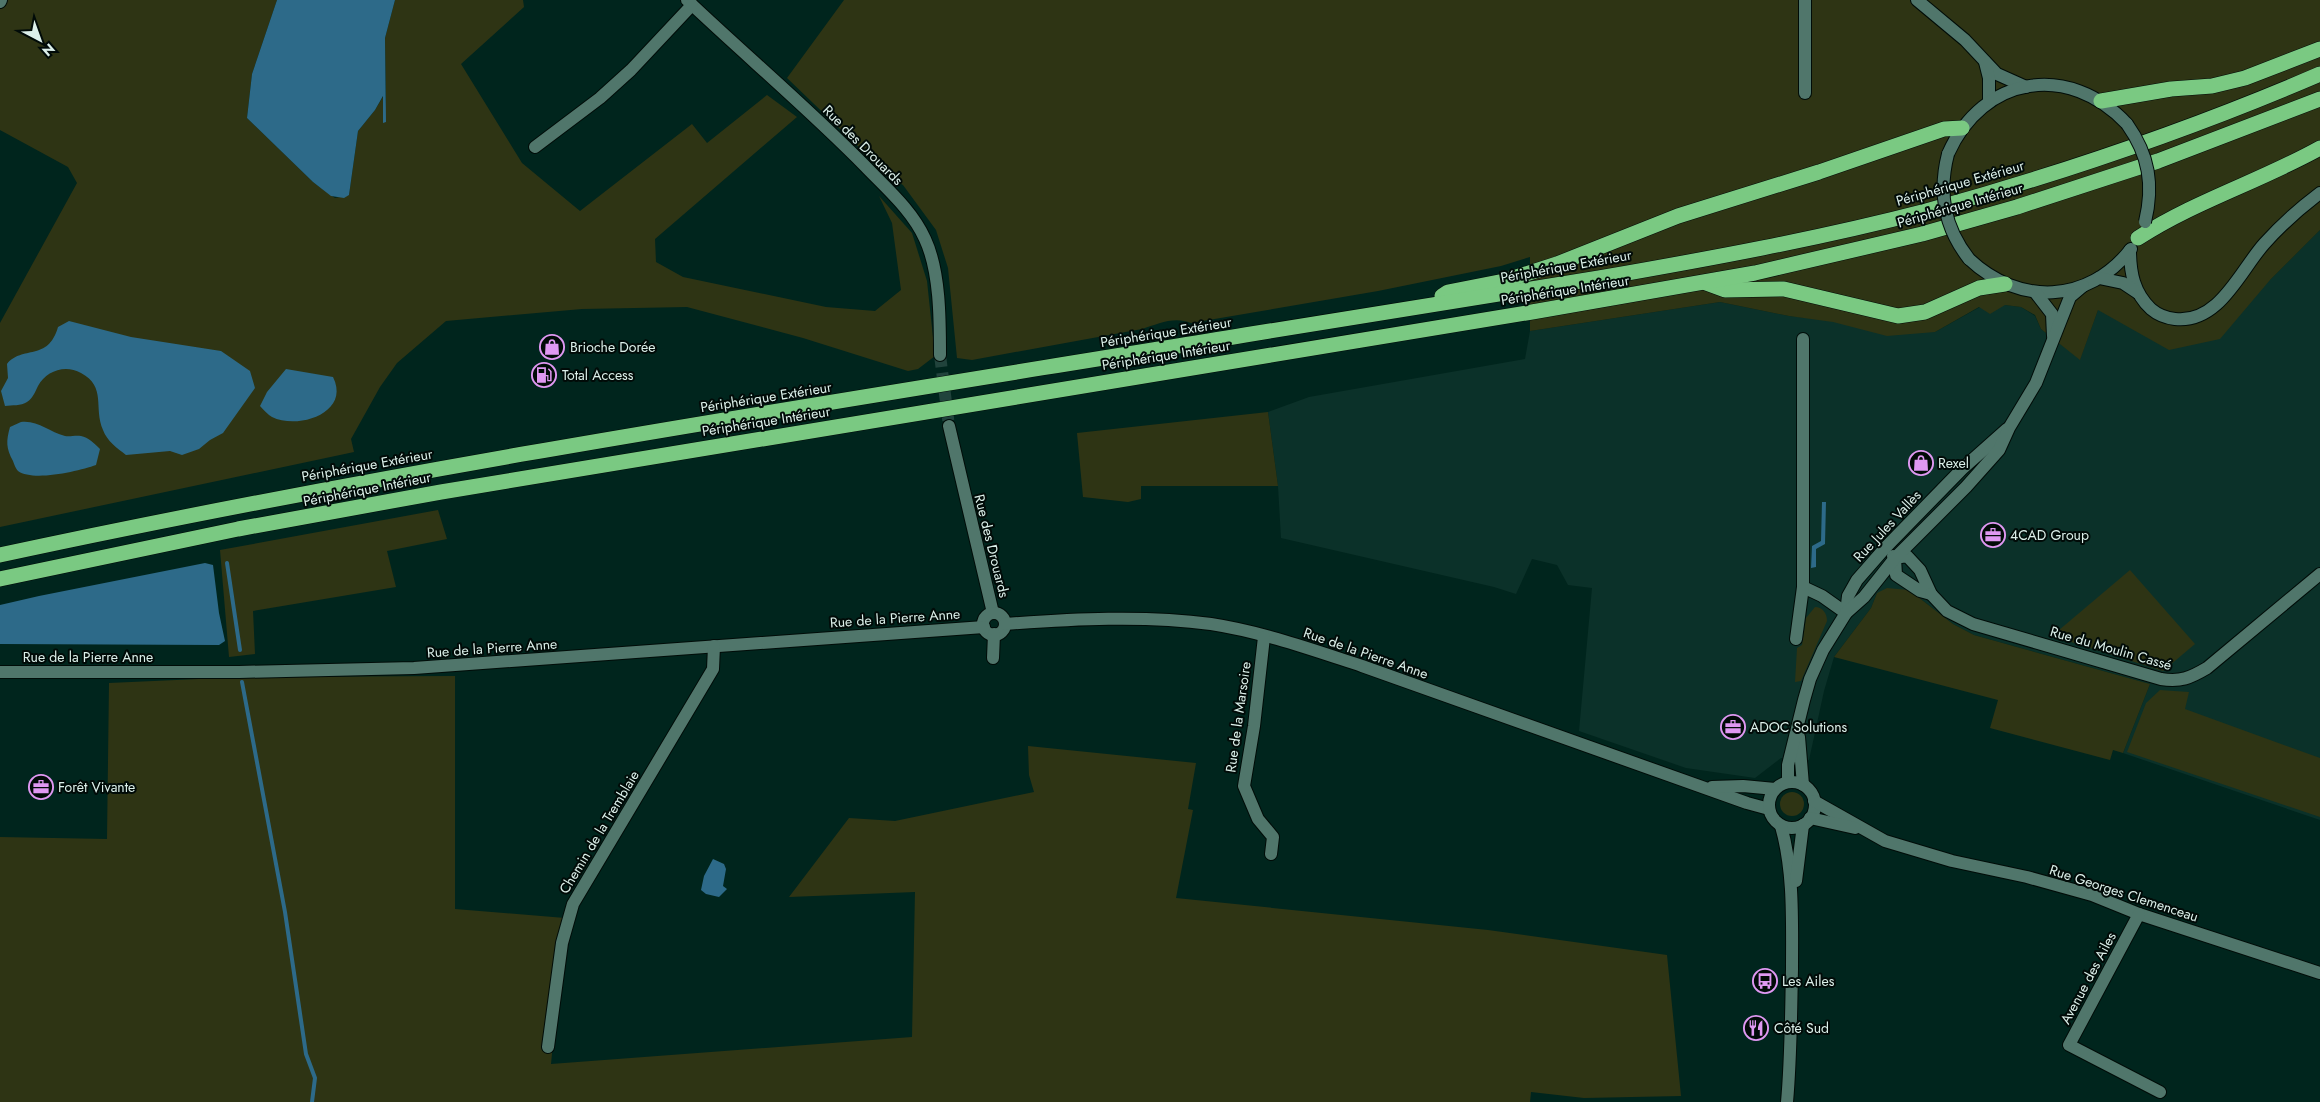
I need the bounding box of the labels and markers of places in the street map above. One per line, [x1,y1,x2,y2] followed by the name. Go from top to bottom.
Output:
[539,334,565,360] shop icon: Brioche Dorée
[570,337,656,357] place label: Brioche Dorée
[531,362,557,388] fuel station icon: Total Access
[562,365,634,385] place label: Total Access
[1908,450,1934,476] shop icon: Rexel
[1938,453,1969,473] place label: Rexel
[1980,522,2006,548] office icon: 4CAD Group
[2010,525,2089,545] place label: 4CAD Group
[1720,714,1746,740] office icon: ADOC Solutions
[1750,717,1847,737] place label: ADOC Solutions
[28,774,54,800] office icon: Forêt Vivante
[58,777,135,797] place label: Forêt Vivante
[1752,968,1778,994] bus stop icon: Les Ailes
[1782,971,1835,991] place label: Les Ailes
[1743,1015,1769,1041] restaurant icon: Côté Sud
[1774,1018,1829,1038] place label: Côté Sud

